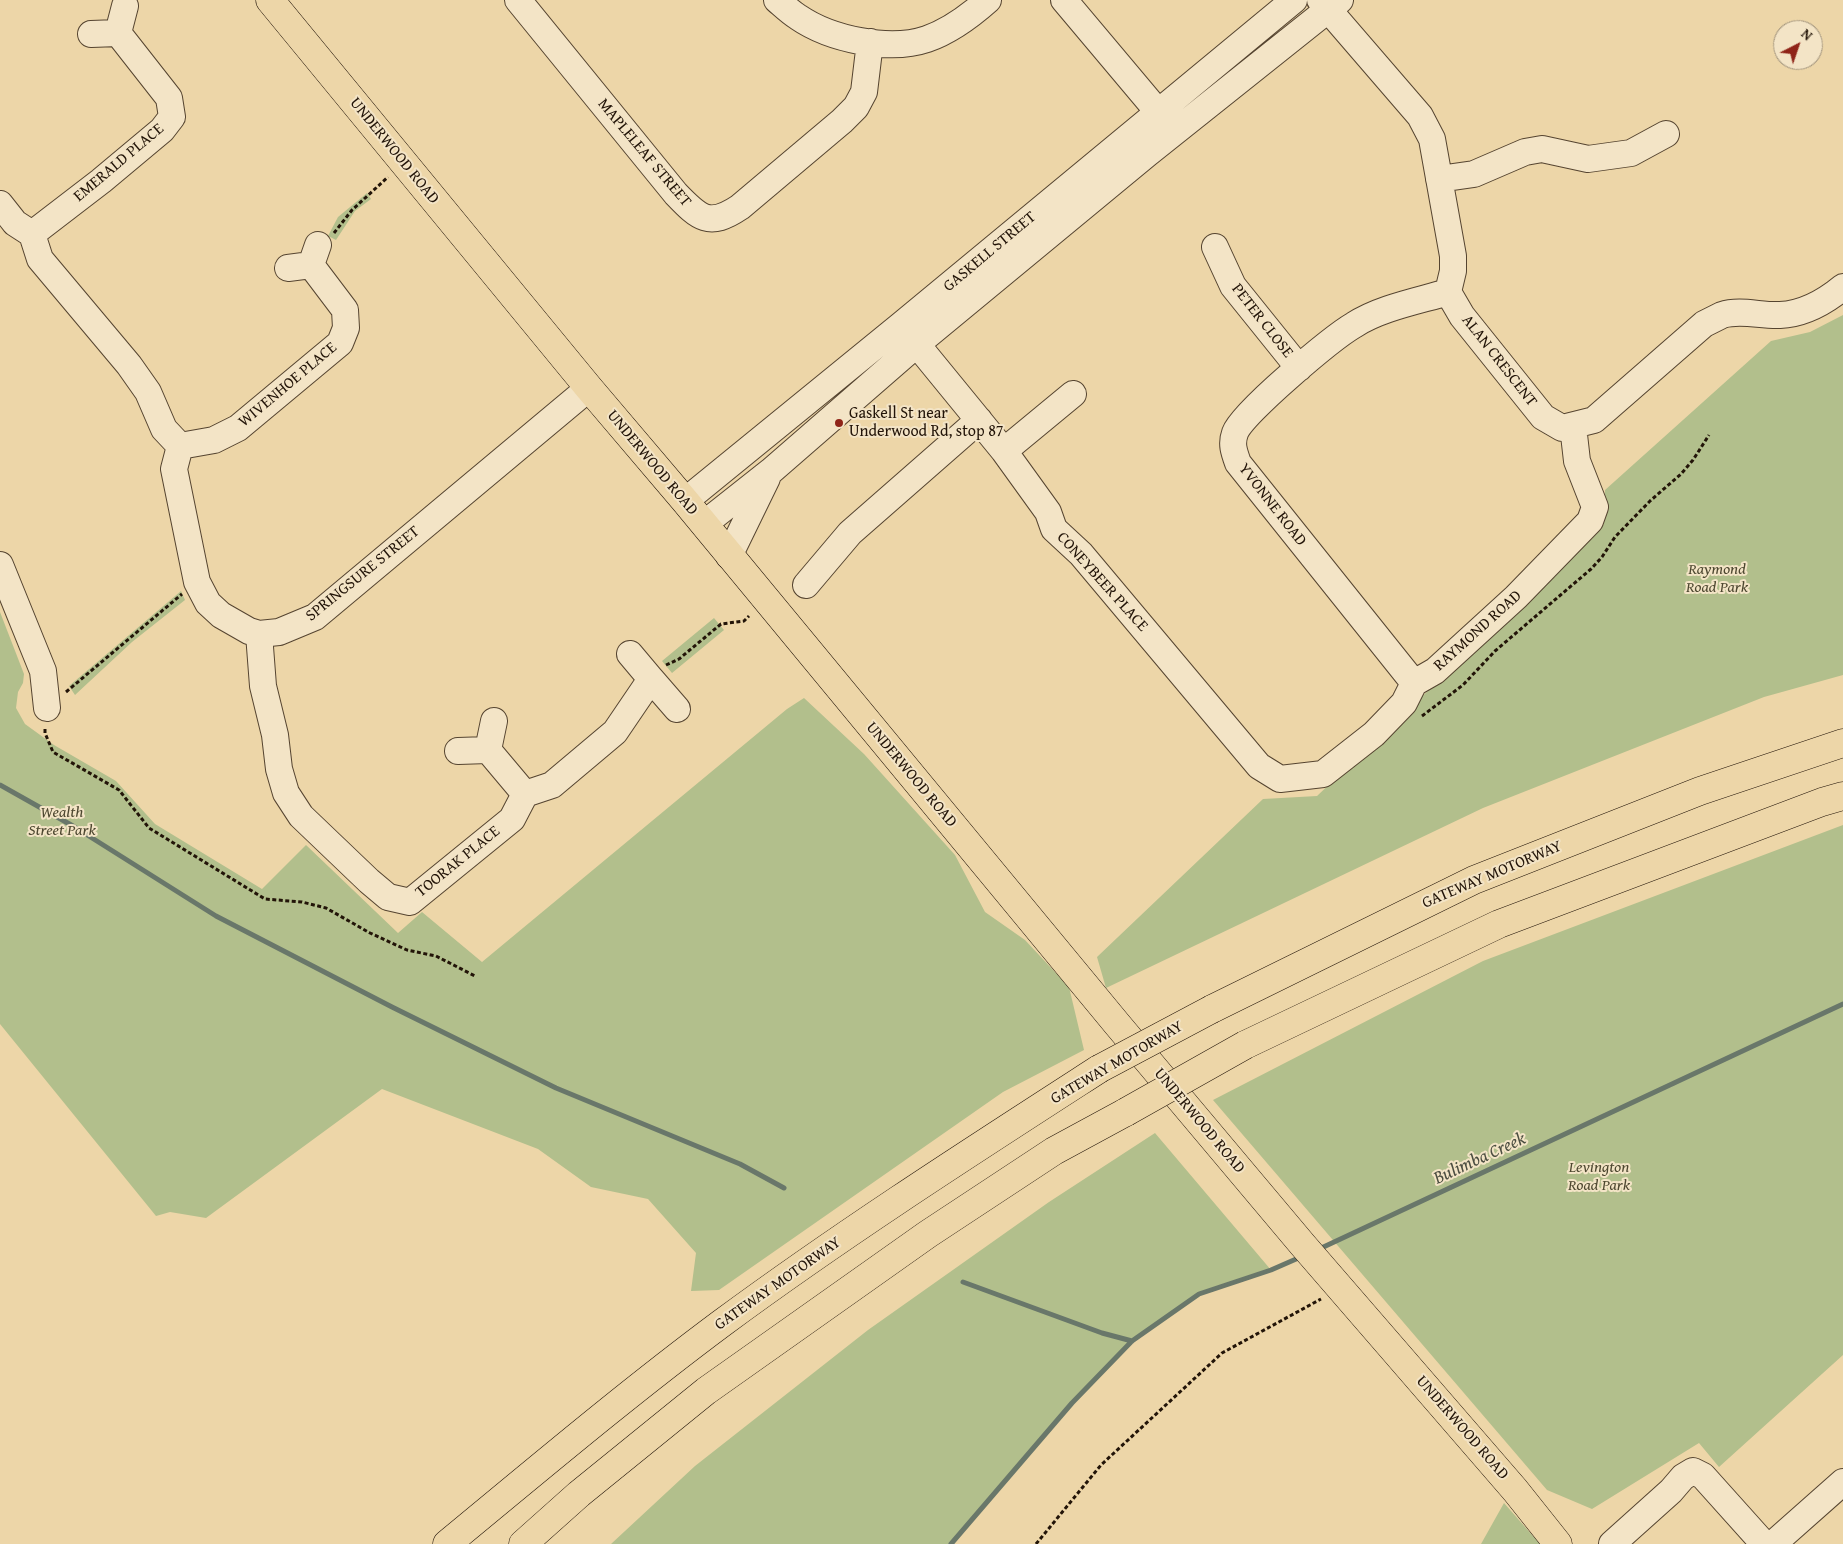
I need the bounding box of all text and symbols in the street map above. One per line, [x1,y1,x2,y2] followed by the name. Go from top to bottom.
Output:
[1773,20,1823,70] north arrow
[1797,24,1817,45] text: N
[345,94,443,208] street label: UNDERWOOD ROAD
[593,95,695,211] street label: MAPLELEAF STREET
[70,120,168,206] street label: EMERALD PLACE
[940,208,1040,296] street label: GASKELL STREET
[1227,280,1297,362] street label: PETER CLOSE
[1457,311,1541,411] street label: ALAN CRESCENT
[235,338,341,432] street label: WIVENHOE PLACE
[849,404,1004,442] place label: Gaskell St near Underwood Rd, stop 87
[602,406,702,520] street label: UNDERWOOD ROAD
[833,417,845,429] marker: Gaskell St near Underwood Rd, stop 87
[1234,460,1310,550] street label: YVONNE ROAD
[302,522,424,626] street label: SPRINGSURE STREET
[1052,528,1152,636] street label: CONEYBEER PLACE
[1686,560,1748,598] park label: Raymond Road Park
[1430,587,1526,675] street label: RAYMOND ROAD
[861,718,961,832] street label: UNDERWOOD ROAD
[28,803,96,841] park label: Wealth Street Park
[412,822,504,902] street label: TOORAK PLACE
[1419,837,1565,913] street label: GATEWAY MOTORWAY
[1047,1017,1187,1109] street label: GATEWAY MOTORWAY
[1149,1064,1249,1178] street label: UNDERWOOD ROAD
[1431,1128,1529,1190] water label: Bulimba Creek
[1568,1158,1630,1196] park label: Levington Road Park
[711,1233,845,1335] street label: GATEWAY MOTORWAY
[1412,1372,1512,1484] street label: UNDERWOOD ROAD

